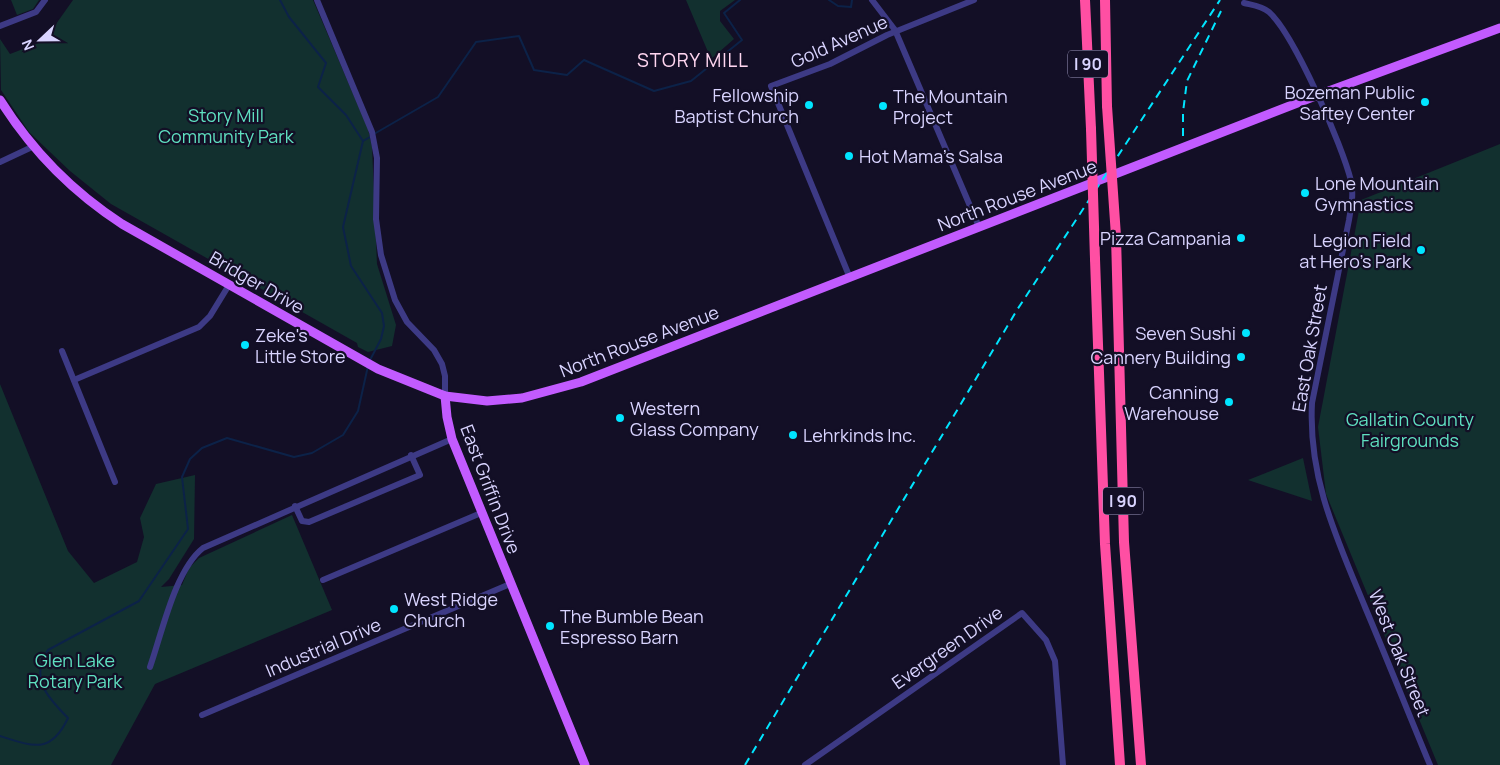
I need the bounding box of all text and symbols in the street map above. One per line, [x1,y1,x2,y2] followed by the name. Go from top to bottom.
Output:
[787,9,891,73] street label: Gold Avenue
[15,15,65,65] north arrow
[17,37,38,53] text: N
[637,47,749,73] district label: STORY MILL
[1068,51,1108,78] road number: I 90
[1284,80,1416,125] place label: Bozeman Public Saftey Center
[674,83,799,128] place label: Fellowship Baptist Church
[893,84,1008,129] place label: The Mountain Project
[1419,96,1431,108] marker: Bozeman Public Saftey Center
[803,99,815,111] marker: Fellowship Baptist Church
[877,100,889,112] marker: The Mountain Project
[158,103,295,148] park label: Story Mill Community Park
[859,144,1003,168] place label: Hot Mama's Salsa
[843,150,855,162] marker: Hot Mama's Salsa
[934,154,1100,236] street label: North Rouse Avenue
[1315,171,1439,216] place label: Lone Mountain Gymnastics
[1299,187,1311,199] marker: Lone Mountain Gymnastics
[1100,226,1231,250] place label: Pizza Campania
[1299,228,1412,273] place label: Legion Field at Hero's Park
[1235,232,1247,244] marker: Pizza Campania
[1415,244,1427,256] marker: Legion Field at Hero's Park
[205,245,309,319] street label: Bridger Drive
[1286,282,1332,414] street label: East Oak Street
[556,300,722,382] street label: North Rouse Avenue
[1135,321,1236,345] place label: Seven Sushi
[255,323,346,368] place label: Zeke's Little Store
[1240,327,1252,339] marker: Seven Sushi
[239,339,251,351] marker: Zeke's Little Store
[1090,345,1231,369] place label: Cannery Building
[1235,351,1247,363] marker: Cannery Building
[1124,380,1219,425] place label: Canning Warehouse
[630,396,759,441] place label: Western Glass Company
[1223,396,1235,408] marker: Canning Warehouse
[1346,407,1475,452] park label: Gallatin County Fairgrounds
[614,412,626,424] marker: Western Glass Company
[455,421,527,557] street label: East Griffin Drive
[803,423,916,447] place label: Lehrkinds Inc.
[787,429,799,441] marker: Lehrkinds Inc.
[1103,488,1143,514] road number: I 90
[1364,586,1436,720] street label: West Oak Street
[404,587,498,632] place label: West Ridge Church
[887,600,1007,694] street label: Evergreen Drive
[388,603,400,615] marker: West Ridge Church
[560,604,704,649] place label: The Bumble Bean Espresso Barn
[261,612,385,682] street label: Industrial Drive
[544,620,556,632] marker: The Bumble Bean Espresso Barn
[28,648,123,693] park label: Glen Lake Rotary Park

